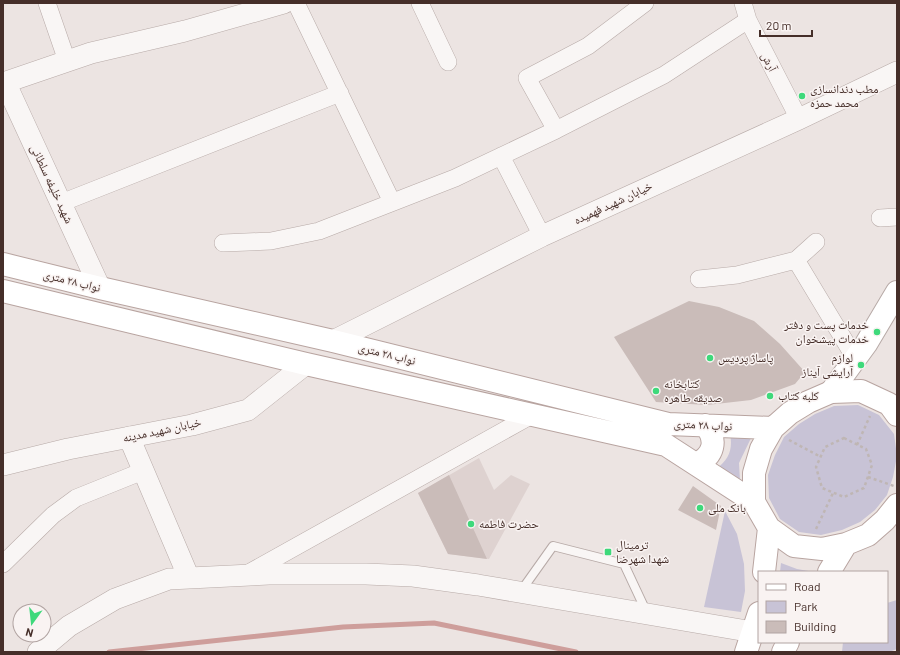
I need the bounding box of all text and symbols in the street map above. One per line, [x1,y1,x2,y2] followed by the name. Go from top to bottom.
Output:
[760,12,812,38] scale bar
[766,18,792,32] text: 20 m
[758,50,781,75] street label: آرش
[810,81,878,109] place label: مطب دندانسازی محمد حمزه
[797,91,807,101] marker: مطب دندانسازی محمد حمزه
[27,142,77,226] street label: شهید خلیفه سلطانی
[571,178,655,228] street label: خیابان شهید فهمیده
[42,266,102,295] street label: نواب ۲۸ متری
[783,317,869,346] place label: خدمات پست و دفتر خدمات پیشخوان
[872,327,882,337] marker: خدمات پست و دفتر خدمات پیشخوان
[357,339,417,368] street label: نواب ۲۸ متری
[718,350,774,365] place label: پاساژ پردیس
[801,350,854,379] place label: لوازم آرایشی آیناز
[705,353,715,363] marker: پاساژ پردیس
[856,360,866,370] marker: لوازم آرایشی آیناز
[664,376,723,405] place label: کتابخانه صدیقه طاهره
[651,386,661,396] marker: کتابخانه صدیقه طاهره
[778,388,819,403] place label: کلبه کتاب
[765,391,775,401] marker: کلبه کتاب
[121,414,203,446] street label: خیابان شهید مدینه
[673,415,733,434] street label: نواب ۲۸ متری
[708,500,746,515] place label: بانک ملی
[695,503,705,513] marker: بانک ملی
[479,516,539,530] place label: حضرت فاطمه
[466,519,476,529] marker: حضرت فاطمه
[616,537,669,566] place label: ترمینال شهدا شهرضا
[603,547,613,557] marker: ترمینال شهدا شهرضا
[758,571,888,643] legend
[794,579,821,593] text: Road
[794,599,818,613] text: Park
[12,603,52,643] north arrow
[794,619,836,633] text: Building
[24,626,35,640] text: N

